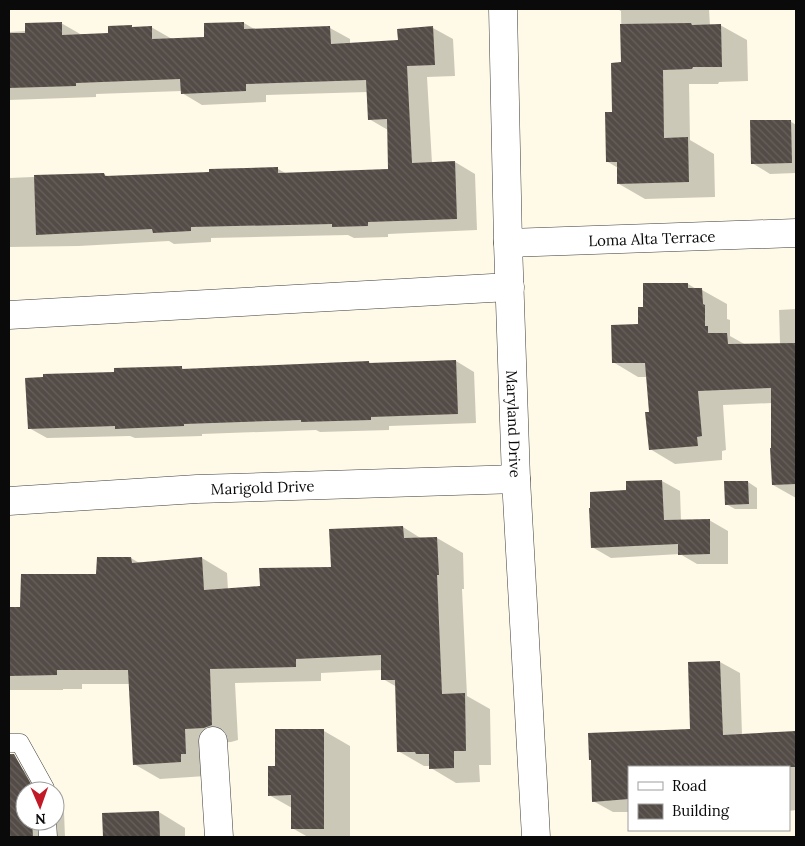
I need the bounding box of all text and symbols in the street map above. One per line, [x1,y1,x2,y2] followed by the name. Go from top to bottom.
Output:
[588,226,716,250] street label: Loma Alta Terrace
[503,370,525,478] street label: Maryland Drive
[210,476,315,498] street label: Marigold Drive
[628,766,790,831] legend
[672,776,707,795] text: Road
[15,781,65,831] north arrow
[672,801,730,820] text: Building
[35,810,46,828] text: N

